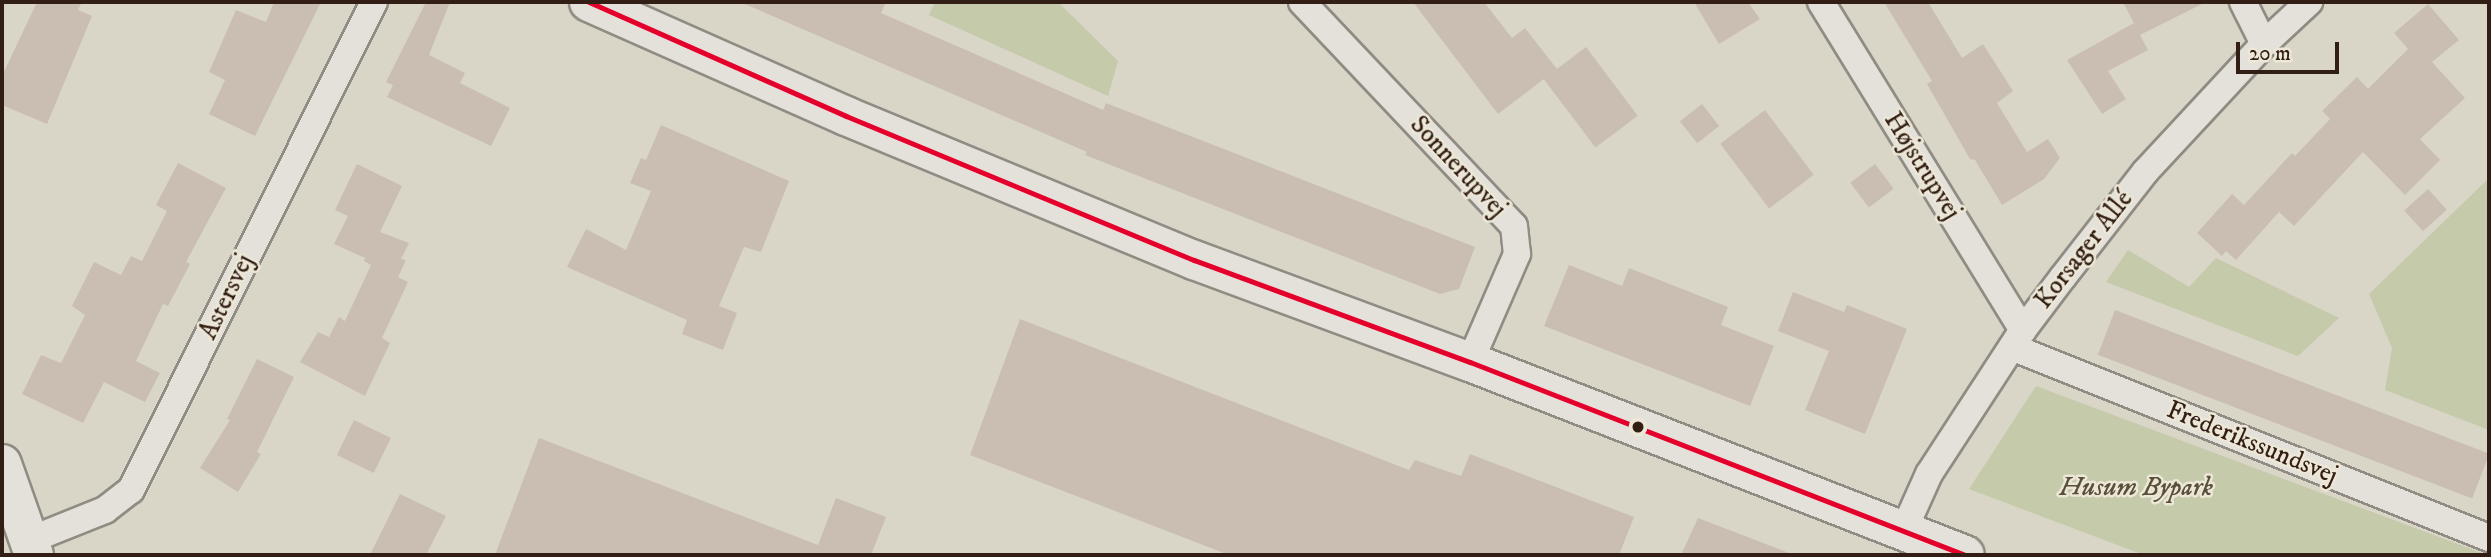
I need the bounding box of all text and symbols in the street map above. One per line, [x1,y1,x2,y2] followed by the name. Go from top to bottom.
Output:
[2239,28,2342,72] scale bar
[2249,41,2291,67] text: 20 m
[1877,106,1967,226] street label: Højstrupvej
[1403,110,1513,224] street label: Sonnerupvej
[2028,185,2140,315] street label: Korsager Allé
[193,249,261,345] street label: Astersvej
[2162,395,2342,491] street label: Frederikssundsvej
[1631,420,1645,434] unlabelled marker
[2059,472,2213,504] park label: Husum Bypark

